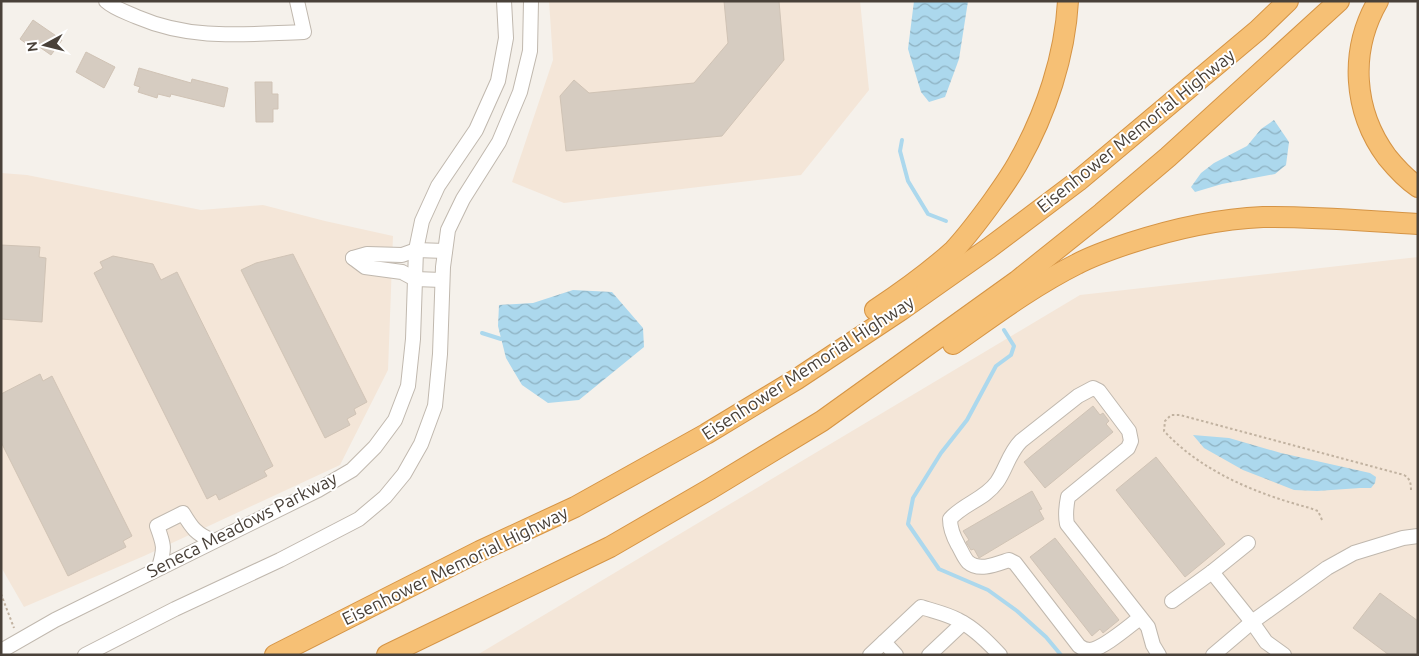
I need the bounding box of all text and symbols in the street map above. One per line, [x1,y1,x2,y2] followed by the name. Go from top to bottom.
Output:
[20,20,70,70] north arrow
[24,40,41,53] text: N
[1033,44,1238,216] street label: Eisenhower Memorial Highway
[698,291,917,443] street label: Eisenhower Memorial Highway
[143,467,340,581] street label: Seneca Meadows Parkway
[339,502,571,629] street label: Eisenhower Memorial Highway

